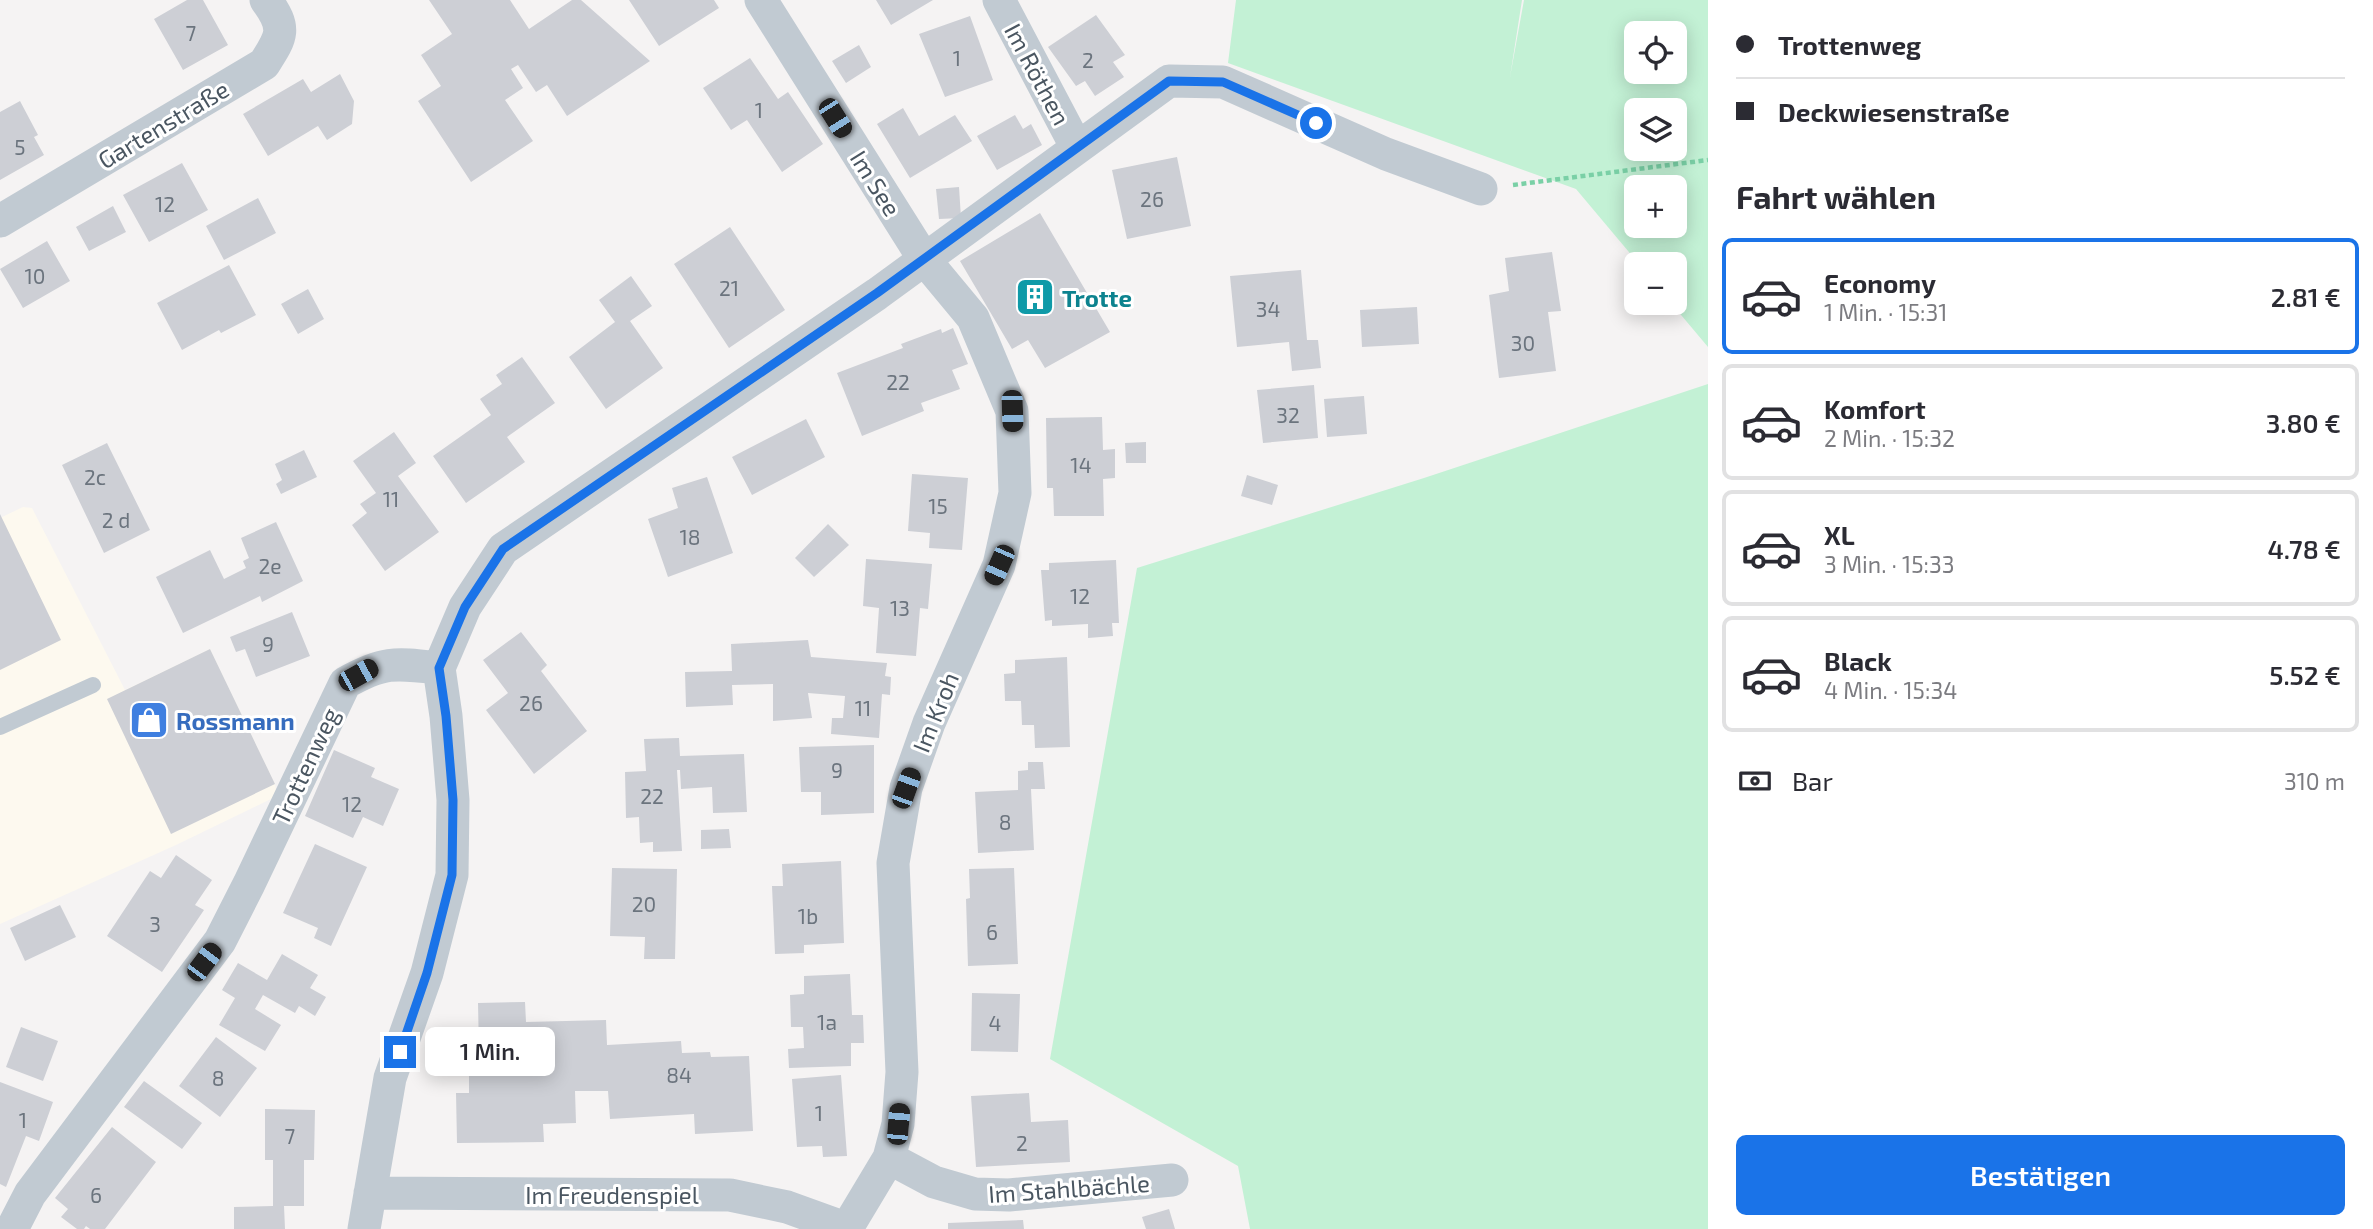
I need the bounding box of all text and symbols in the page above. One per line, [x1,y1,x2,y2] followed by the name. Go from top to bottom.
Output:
[999,18,1077,130] street label: Im Röthen
[186,20,197,45] house number: 7
[1624,21,1687,315] map controls
[1624,21,1687,84] button: locate
[1778,29,1921,60] text: Trottenweg
[953,45,961,70] house number: 1
[1082,47,1094,72] house number: 2
[92,74,234,174] street label: Gartenstraße
[815,95,856,141] car
[1778,96,2010,127] text: Deckwiesenstraße
[755,97,763,122] house number: 1
[1624,98,1687,161] button: layers
[1300,107,1332,139] route start
[14,134,26,159] house number: 5
[845,145,907,221] street label: Im See
[1624,175,1687,238] button: +
[1736,177,1936,215] text: Fahrt wählen
[1140,186,1164,211] house number: 26
[155,191,175,216] house number: 12
[1624,252,1687,315] button: −
[24,263,46,288] house number: 10
[1740,265,1803,328] icon: car
[1824,267,1936,298] text: Economy
[719,275,739,300] house number: 21
[1014,276,1056,318] building icon: Trotte
[2271,281,2341,312] text: 2.81 €
[1062,283,1132,312] place label: Trotte
[1256,296,1280,321] house number: 34
[1824,298,1947,326] text: 1 Min. · 15:31
[1511,330,1535,355] house number: 30
[886,369,910,394] house number: 22
[1001,390,1024,432] car
[1740,391,1803,454] icon: car
[1824,393,1926,424] text: Komfort
[1276,402,1300,427] house number: 32
[2266,407,2341,438] text: 3.80 €
[1824,424,1955,452] text: 2 Min. · 15:32
[1070,452,1092,477] house number: 14
[84,464,106,489] house number: 2c
[383,486,399,511] house number: 11
[928,493,948,518] house number: 15
[102,507,130,532] house number: 2 d
[1740,517,1803,580] icon: car
[1824,519,1855,550] text: XL
[679,524,701,549] house number: 18
[2267,533,2341,564] text: 4.78 €
[981,542,1018,588] car
[1824,550,1955,578] text: 3 Min. · 15:33
[258,553,282,578] house number: 2e
[1070,583,1090,608] house number: 12
[890,595,910,620] house number: 13
[262,631,274,656] house number: 9
[1740,643,1803,706] icon: car
[1824,645,1892,676] text: Black
[335,656,382,694] car
[2269,659,2341,690] text: 5.52 €
[906,668,964,756] street label: Im Kroh
[1824,676,1957,704] text: 4 Min. · 15:34
[519,690,543,715] house number: 26
[855,695,871,720] house number: 11
[128,699,170,741] shop icon: Rossmann
[265,703,345,829] street label: Trottenweg
[176,706,295,735] place label: Rossmann
[831,757,843,782] house number: 9
[1736,762,1774,800] icon: cash
[889,765,924,811] car
[1792,765,1833,796] text: Bar
[2284,767,2345,795] text: 310 m
[640,783,664,808] house number: 22
[342,791,362,816] house number: 12
[999,809,1011,834] house number: 8
[632,891,656,916] house number: 20
[798,903,818,928] house number: 1b
[149,911,161,936] house number: 3
[986,919,998,944] house number: 6
[183,939,226,985] car
[817,1009,837,1034] house number: 1a
[989,1010,1001,1035] house number: 4
[424,1028,554,1076] callout: 1 Min.
[384,1036,416,1068] route end
[460,1037,520,1065] text: 1 Min.
[666,1062,692,1087] house number: 84
[212,1065,224,1090] house number: 8
[815,1100,823,1125] house number: 1
[886,1102,911,1146] car
[19,1107,27,1132] house number: 1
[285,1123,296,1148] house number: 7
[1016,1130,1028,1155] house number: 2
[1736,1135,2345,1215] button: Bestätigen
[987,1168,1151,1208] street label: Im Stahlbächle
[525,1180,699,1209] street label: Im Freudenspiel
[90,1182,102,1207] house number: 6

